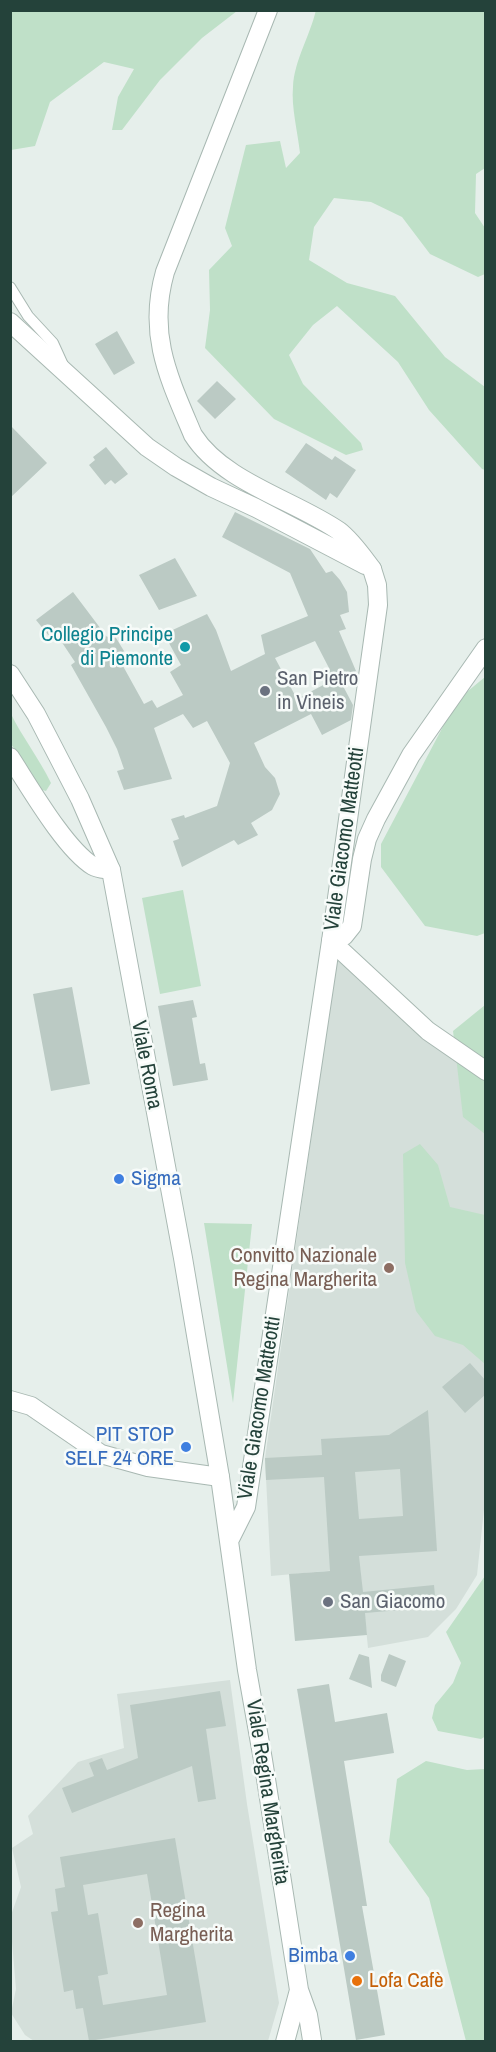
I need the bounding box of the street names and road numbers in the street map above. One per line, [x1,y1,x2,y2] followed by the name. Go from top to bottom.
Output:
[320,745,370,933] street label: Viale Giacomo Matteotti
[125,1019,167,1111] street label: Viale Roma
[233,1314,287,1502] street label: Viale Giacomo Matteotti
[240,1698,294,1886] street label: Viale Regina Margherita

